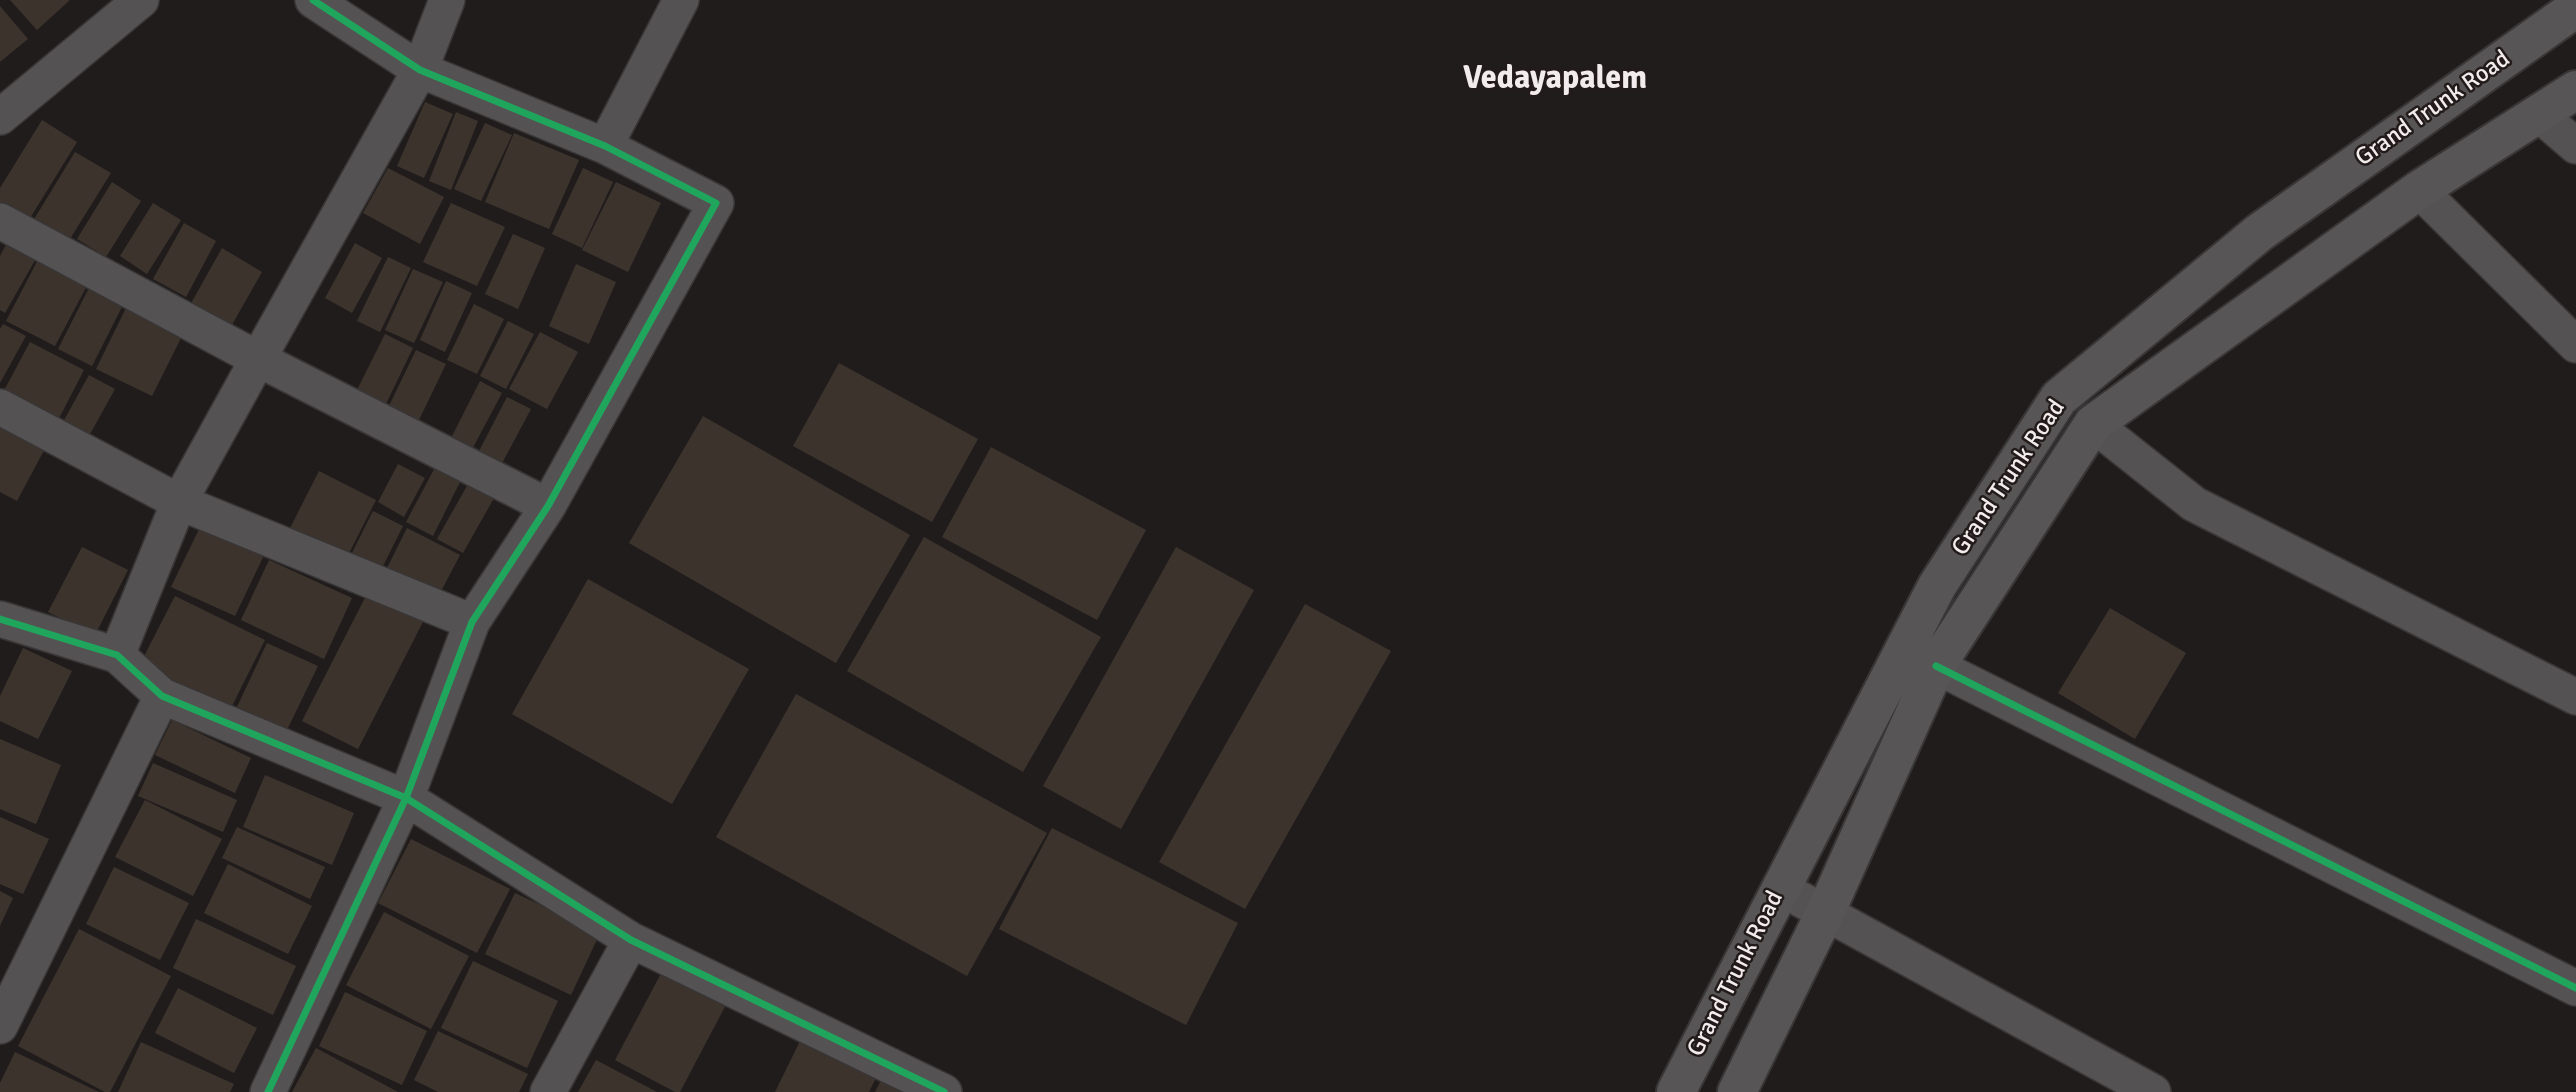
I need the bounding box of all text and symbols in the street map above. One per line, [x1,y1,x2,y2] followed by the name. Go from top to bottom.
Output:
[2350,45,2516,173] street label: Grand Trunk Road
[1463,61,1647,99] district label: Vedayapalem
[1946,395,2072,561] street label: Grand Trunk Road
[1682,887,1790,1061] street label: Grand Trunk Road

